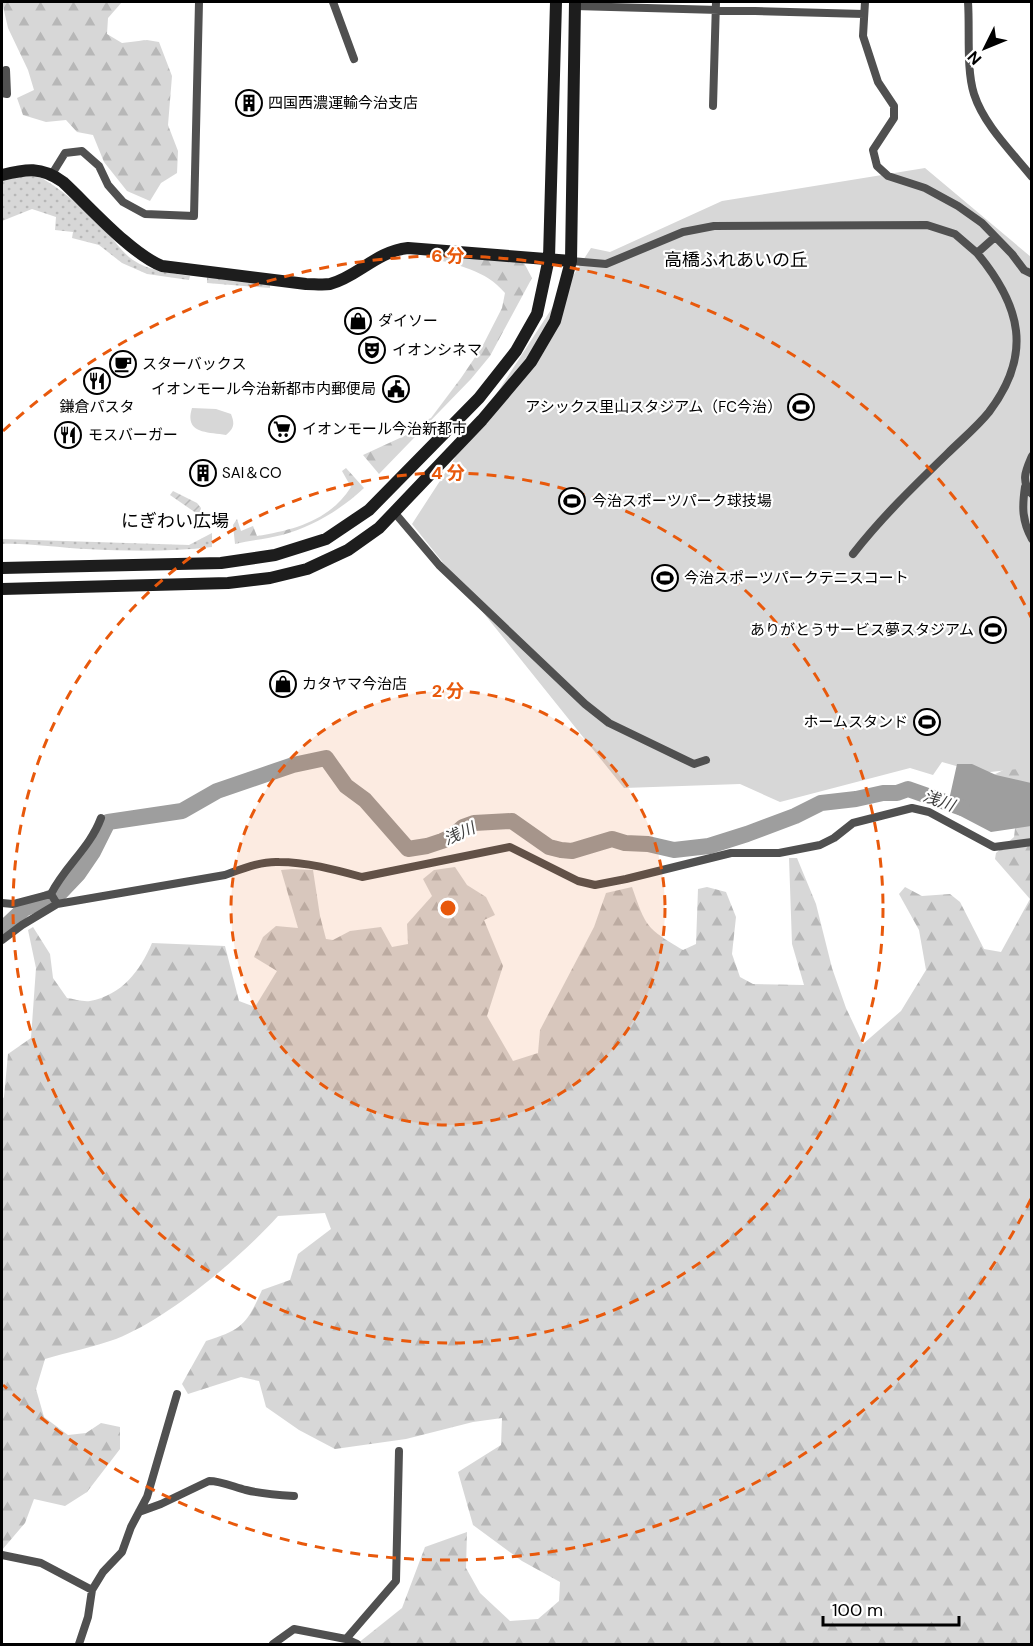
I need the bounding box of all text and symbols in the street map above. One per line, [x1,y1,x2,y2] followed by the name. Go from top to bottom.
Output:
[955,18,1015,78] north arrow
[963,46,986,69] text: N
[234,88,264,118] building icon: 四国西濃運輸今治支店
[268,93,418,113] place label: 四国西濃運輸今治支店
[431,244,465,268] text: 6 分
[664,248,808,272] district label: 高橋ふれあいの丘
[343,306,373,336] shop icon: ダイソー
[378,311,438,331] place label: ダイソー
[357,335,387,365] theatre icon: イオンシネマ
[392,340,482,360] place label: イオンシネマ
[108,349,138,379] cafe icon: スターバックス
[142,354,246,374] place label: スターバックス
[82,366,112,396] restaurant icon: 鎌倉パスタ
[381,374,411,404] public building icon: イオンモール今治新都市内郵便局
[151,379,376,399] place label: イオンモール今治新都市内郵便局
[786,392,816,422] sports icon: アシックス里山スタジアム（FC今治）
[59,397,135,417] place label: 鎌倉パスタ
[525,397,782,417] place label: アシックス里山スタジアム（FC今治）
[267,414,297,444] supermarket icon: イオンモール今治新都市
[302,419,467,439] place label: イオンモール今治新都市
[53,420,83,450] restaurant icon: モスバーガー
[88,425,178,445] place label: モスバーガー
[188,458,218,488] building icon: SAI＆CO
[431,461,465,485] text: 4 分
[222,463,282,483] place label: SAI＆CO
[557,486,587,516] sports icon: 今治スポーツパーク球技場
[592,491,772,511] place label: 今治スポーツパーク球技場
[121,509,229,533] district label: にぎわい広場
[650,563,680,593] sports icon: 今治スポーツパークテニスコート
[684,568,909,588] place label: 今治スポーツパークテニスコート
[978,615,1008,645] sports icon: ありがとうサービス夢スタジアム
[750,620,974,640] place label: ありがとうサービス夢スタジアム
[268,669,298,699] shop icon: カタヤマ今治店
[302,674,407,694] place label: カタヤマ今治店
[432,679,464,703] text: 2 分
[912,707,942,737] sports icon: ホームスタンド
[803,712,908,732] place label: ホームスタンド
[920,785,959,816] water label: 浅川
[440,817,480,850] water label: 浅川
[438,898,458,918] centre of rings
[823,1589,960,1627] scale bar
[832,1598,883,1622] text: 100 m

